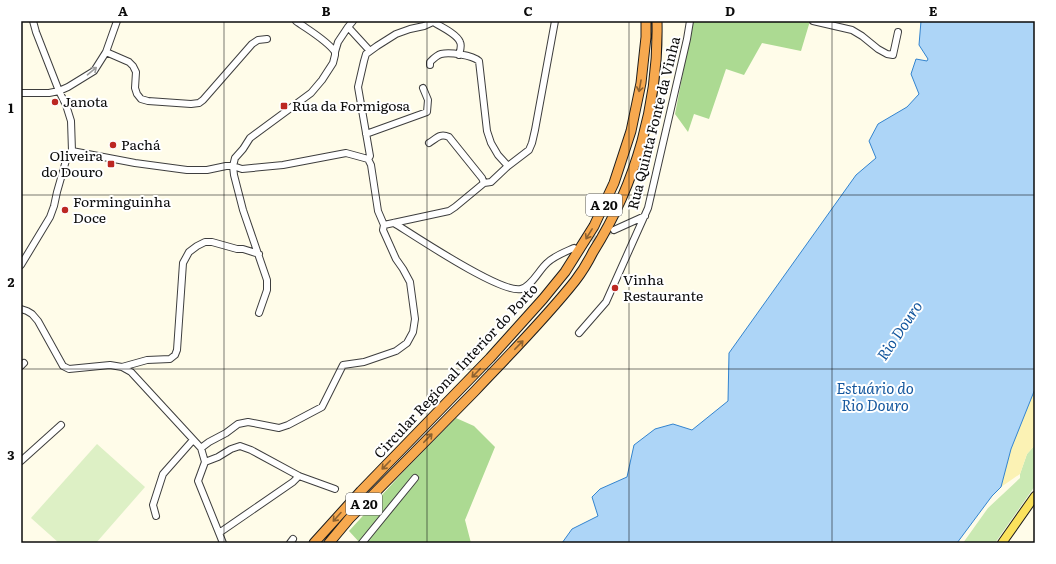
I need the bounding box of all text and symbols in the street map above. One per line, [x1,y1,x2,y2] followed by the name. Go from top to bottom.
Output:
[118,1,128,20] text: A
[322,1,331,20] text: B
[523,1,533,20] text: C
[725,1,735,20] text: D
[929,1,938,20] text: E
[622,34,684,212] street label: Rua Quinta Fonte da Vinha
[87,67,97,76] one-way arrow
[636,79,644,92] one-way arrow
[63,91,108,111] place label: Janota
[292,95,410,115] place label: Rua da Formigosa
[50,97,60,107] marker: Janota
[8,98,14,117] text: 1
[279,101,289,111] marker: Rua da Formigosa
[121,134,161,154] place label: Pachá
[108,140,118,150] marker: Pachá
[41,145,103,181] place label: Oliveira do Douro
[106,159,116,169] marker: Oliveira do Douro
[73,191,171,227] place label: Forminguinha Doce
[586,194,622,216] road number: A 20
[60,205,70,215] marker: Forminguinha Doce
[585,228,593,239] one-way arrow
[623,269,703,305] place label: Vinha Restaurante
[8,272,15,291] text: 2
[369,278,542,462] street label: Circular Regional Interior do Porto
[610,283,620,293] marker: Vinha Restaurante
[870,296,927,365] water label: Rio Douro
[514,340,524,350] one-way arrow
[471,368,481,378] one-way arrow
[836,376,914,416] water label: Estuário do Rio Douro
[423,433,433,443] one-way arrow
[7,445,15,464] text: 3
[382,460,391,470] one-way arrow
[346,493,382,515] road number: A 20
[333,512,342,522] one-way arrow

